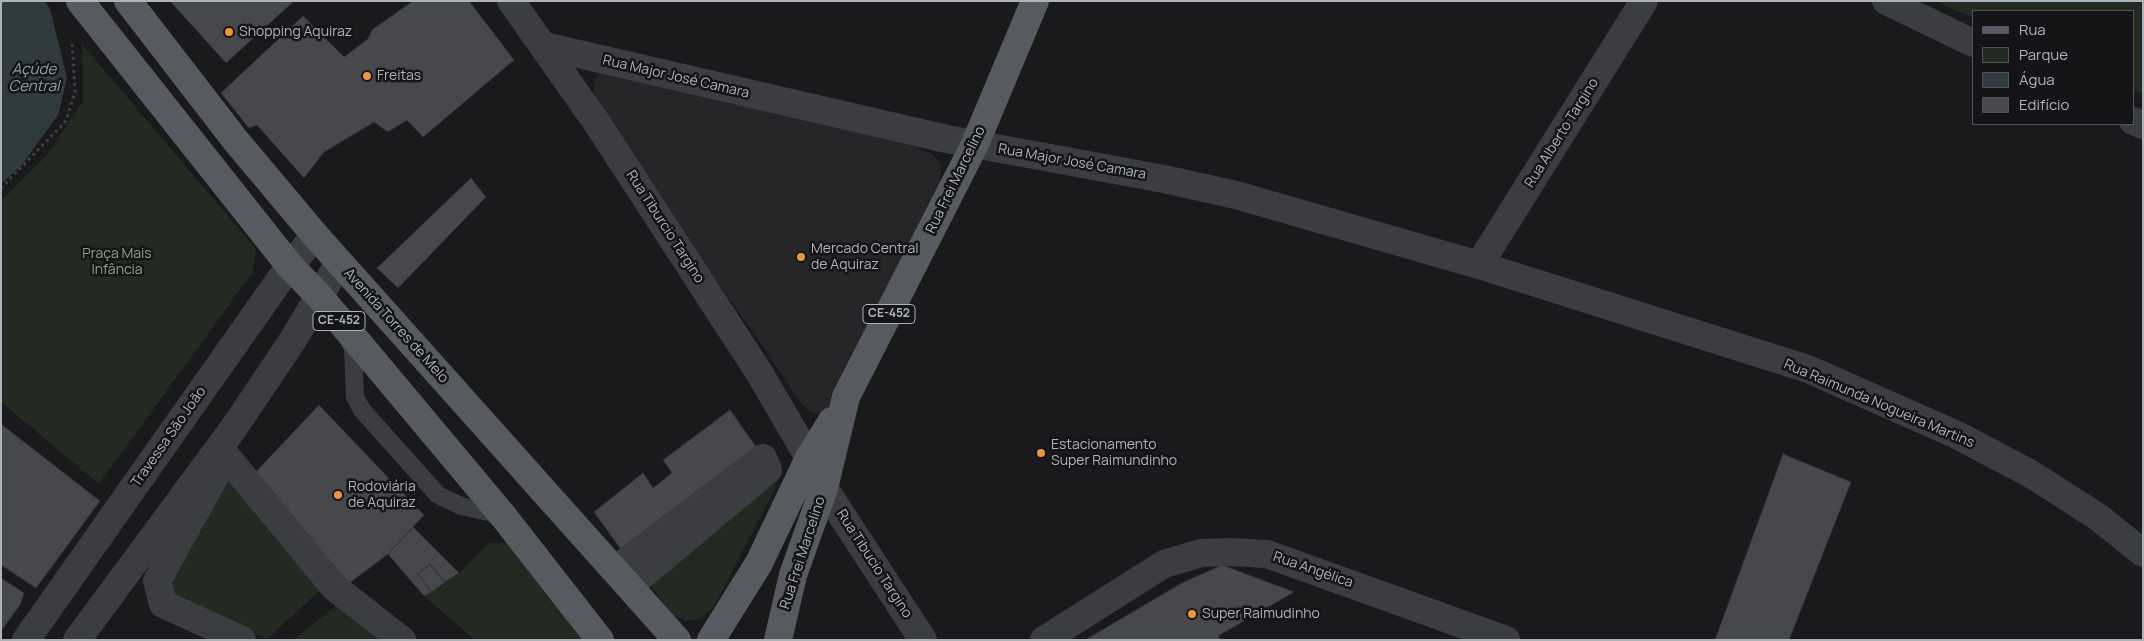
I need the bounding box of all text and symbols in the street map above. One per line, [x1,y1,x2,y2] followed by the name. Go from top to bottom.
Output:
[1972,10,2134,125] legend
[2019,19,2046,40] text: Rua
[239,24,352,40] place label: Shopping Aquiraz
[223,26,235,38] marker: Shopping Aquiraz
[2019,44,2068,65] text: Parque
[601,52,751,102] street label: Rua Major José Camara
[8,61,60,96] water label: Açúde Central
[377,68,421,84] place label: Freitas
[2019,69,2055,90] text: Água
[361,70,373,82] marker: Freitas
[1522,75,1602,191] street label: Rua Alberto Targino
[2019,94,2069,115] text: Edifício
[923,124,989,236] street label: Rua Frei Marcelino
[997,141,1147,183] street label: Rua Major José Camara
[622,168,708,286] street label: Rua Tiburcio Targino
[811,241,918,274] place label: Mercado Central de Aquiraz
[82,246,152,278] park label: Praça Mais Infância
[795,251,807,263] marker: Mercado Central de Aquiraz
[340,265,452,387] street label: Avenida Torres de Melo
[863,304,915,324] road number: CE-452
[313,312,365,331] road number: CE-452
[1781,356,1977,452] street label: Rua Raimunda Nogueira Martins
[128,384,210,490] street label: Travessa São João
[1051,437,1177,470] place label: Estacionamento Super Raimundinho
[1035,447,1047,459] marker: Estacionamento Super Raimundinho
[348,479,416,512] place label: Rodoviária de Aquiraz
[332,489,344,501] marker: Rodoviária de Aquiraz
[777,495,829,611] street label: Rua Frei Marcelino
[833,507,915,621] street label: Rua Tibucio Targino
[1271,548,1355,592] street label: Rua Angélica
[1202,606,1320,622] place label: Super Raimudinho
[1186,608,1198,620] marker: Super Raimudinho

